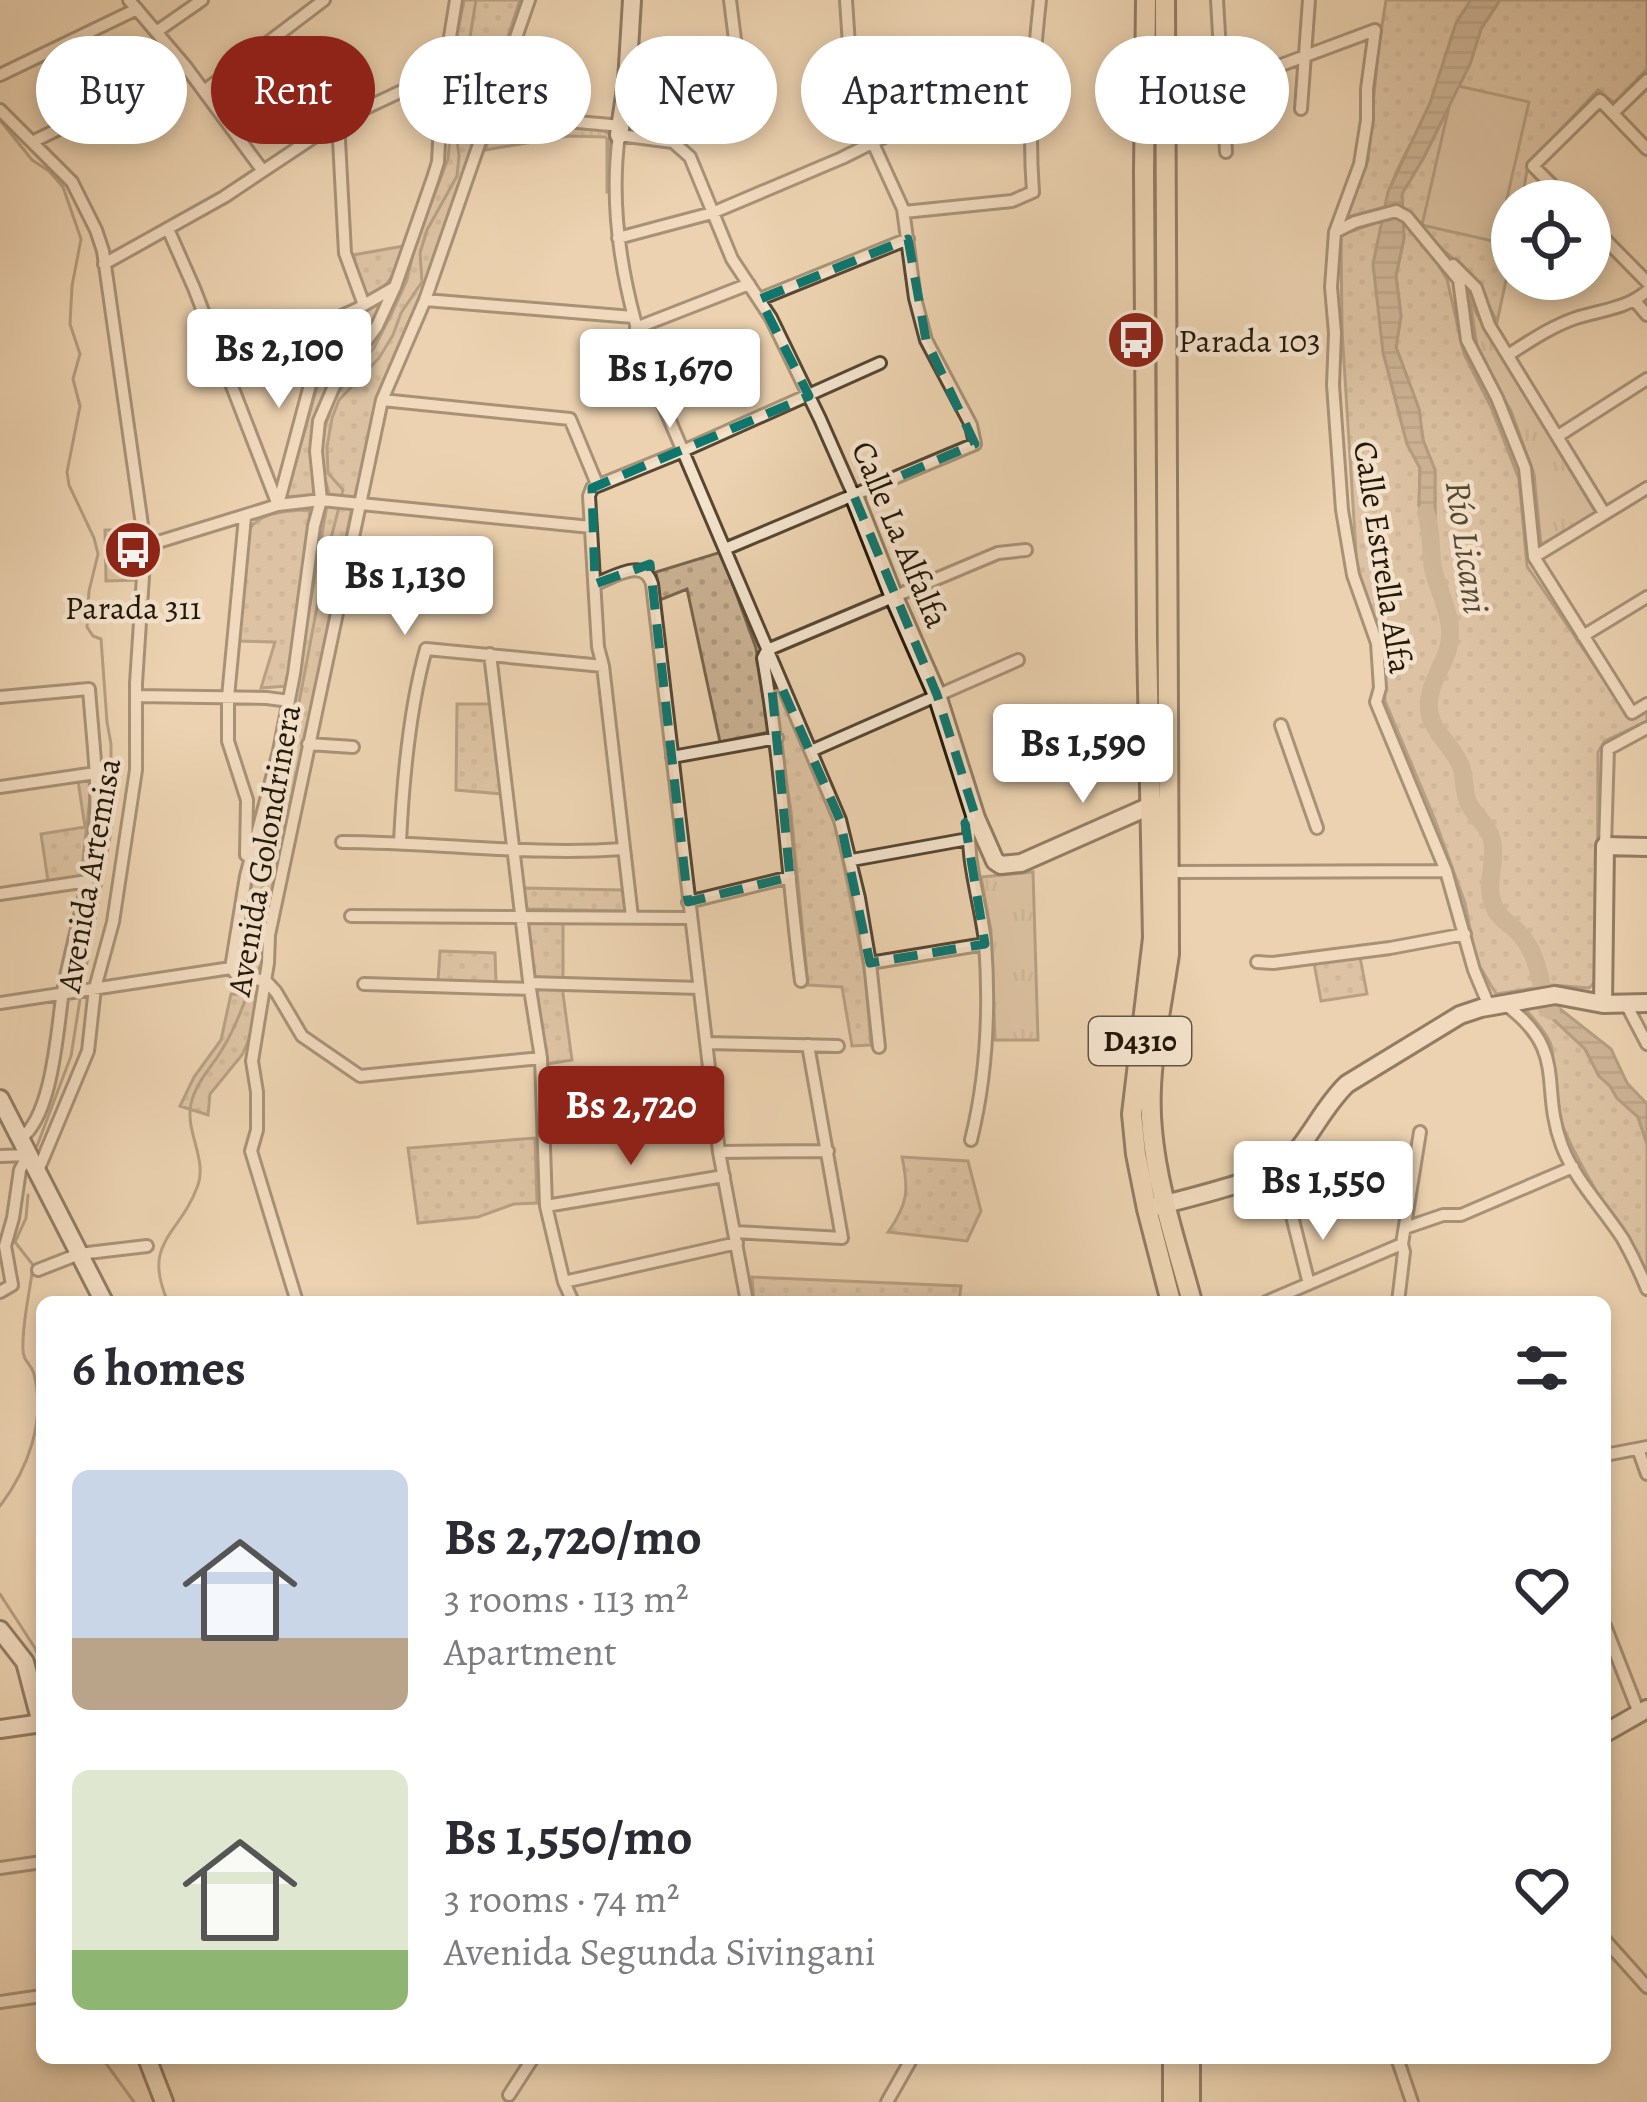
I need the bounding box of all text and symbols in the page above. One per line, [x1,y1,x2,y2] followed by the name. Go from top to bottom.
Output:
[36,36,187,144] chip: Buy
[211,36,375,144] chip: Rent
[399,36,591,144] chip: Filters
[615,36,777,144] chip: New
[801,36,1071,144] chip: Apartment
[1095,36,1289,144] chip: House
[1491,180,1611,300] map controls
[1491,180,1611,300] button: locate
[155,309,403,411] pin: Bs 2,100
[1105,309,1167,371] bus stop icon: Parada 103
[1178,318,1321,363] place label: Parada 103
[214,321,344,374] text: Bs 2,100
[546,329,794,431] pin: Bs 1,670
[607,341,733,394] text: Bs 1,670
[841,434,960,635] street label: Calle La Alfalfa
[1343,438,1424,677] street label: Calle Estrella Alfa
[1434,477,1501,617] water label: Río Licani
[102,519,164,581] bus stop icon: Parada 311
[281,536,529,638] pin: Bs 1,130
[344,548,466,601] text: Bs 1,130
[65,585,201,630] place label: Parada 311
[216,700,311,1000] street label: Avenida Golondrinera
[959,704,1207,806] pin: Bs 1,590
[1020,716,1146,769] text: Bs 1,590
[46,754,131,997] street label: Avenida Artemisa
[1089,1017,1191,1065] road number: D4310
[507,1066,755,1168] pin: Bs 2,720
[565,1078,697,1131] text: Bs 2,720
[1199,1141,1447,1243] pin: Bs 1,550
[1261,1153,1385,1206] text: Bs 1,550
[72,1333,246,1403] text: 6 homes
[1509,1335,1575,1401] icon: filters
[444,1502,702,1572] text: Bs 2,720/mo
[168,1518,312,1662] icon: home
[1509,1557,1575,1623] icon: heart
[444,1572,689,1625] text: 3 rooms · 113 m²
[444,1625,617,1678] text: Apartment
[444,1802,693,1872] text: Bs 1,550/mo
[168,1818,312,1962] icon: home
[1509,1857,1575,1923] icon: heart
[444,1872,680,1925] text: 3 rooms · 74 m²
[444,1925,876,1978] text: Avenida Segunda Sivingani

